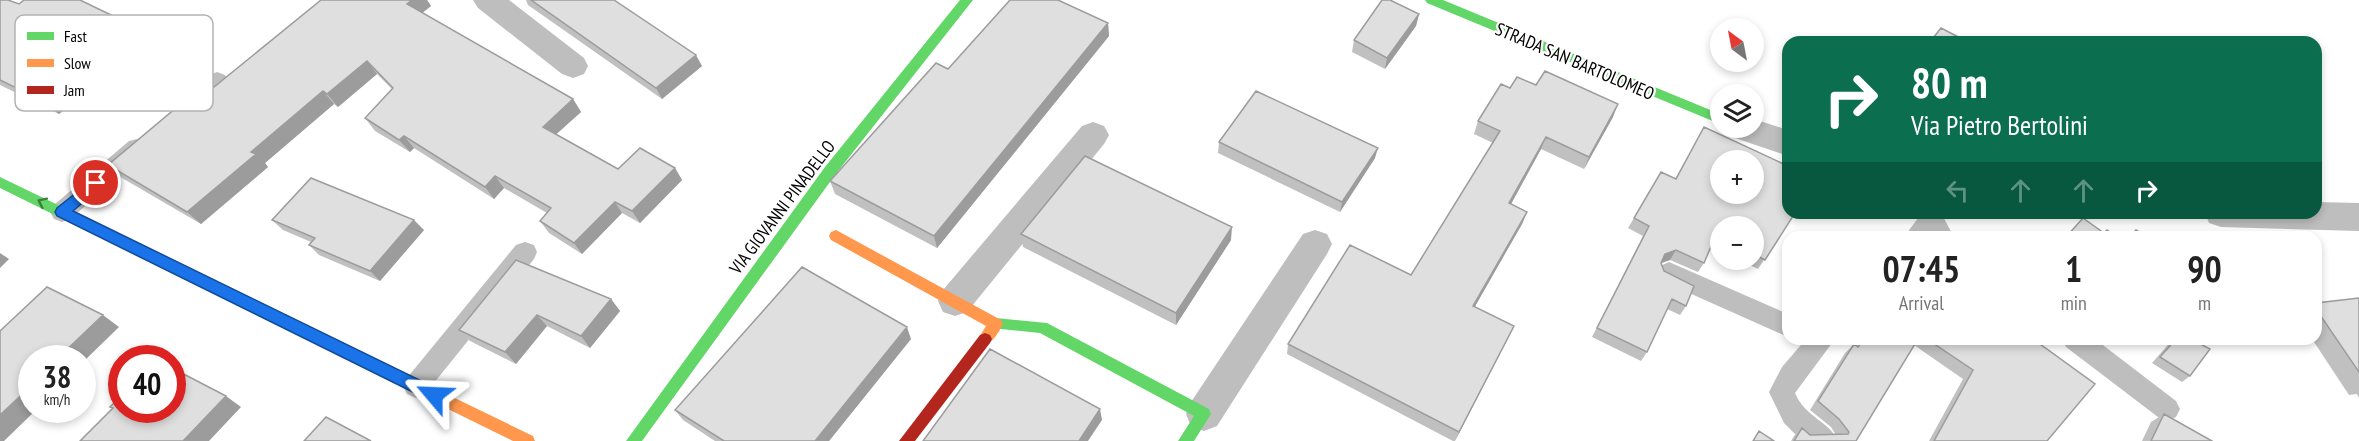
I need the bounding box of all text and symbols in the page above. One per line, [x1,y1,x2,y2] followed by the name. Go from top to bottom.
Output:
[15,15,213,111] legend
[1492,17,1658,105] street label: STRADA SAN BARTOLOMEO
[1710,18,1764,72] north arrow
[1710,18,1764,270] map controls
[64,26,87,46] text: Fast
[64,53,91,73] text: Slow
[1911,55,1988,110] text: 80 m
[1812,60,1890,138] icon: right
[63,80,85,100] text: Jam
[1710,84,1764,138] button: layers
[1911,108,2088,142] text: Via Pietro Bertolini
[724,135,840,279] street label: VIA GIOVANNI PINADELLO
[1710,150,1764,204] button: +
[70,157,121,208] pin
[79,166,112,199] icon: arrive
[1941,174,1974,207] icon: left
[2004,174,2037,207] icon: ahead
[2067,174,2100,207] icon: ahead
[2130,174,2163,207] icon: right
[37,198,48,209] one-way arrow
[1710,216,1764,270] button: −
[1882,245,1960,292] text: 07:45
[2065,245,2082,292] text: 1
[2187,245,2222,292] text: 90
[1899,290,1944,316] text: Arrival
[2061,290,2087,316] text: min
[2198,290,2211,316] text: m
[108,345,186,423] speed limit sign: 40
[43,357,71,396] text: 38
[402,363,466,427] position arrow
[44,390,70,409] text: km/h

